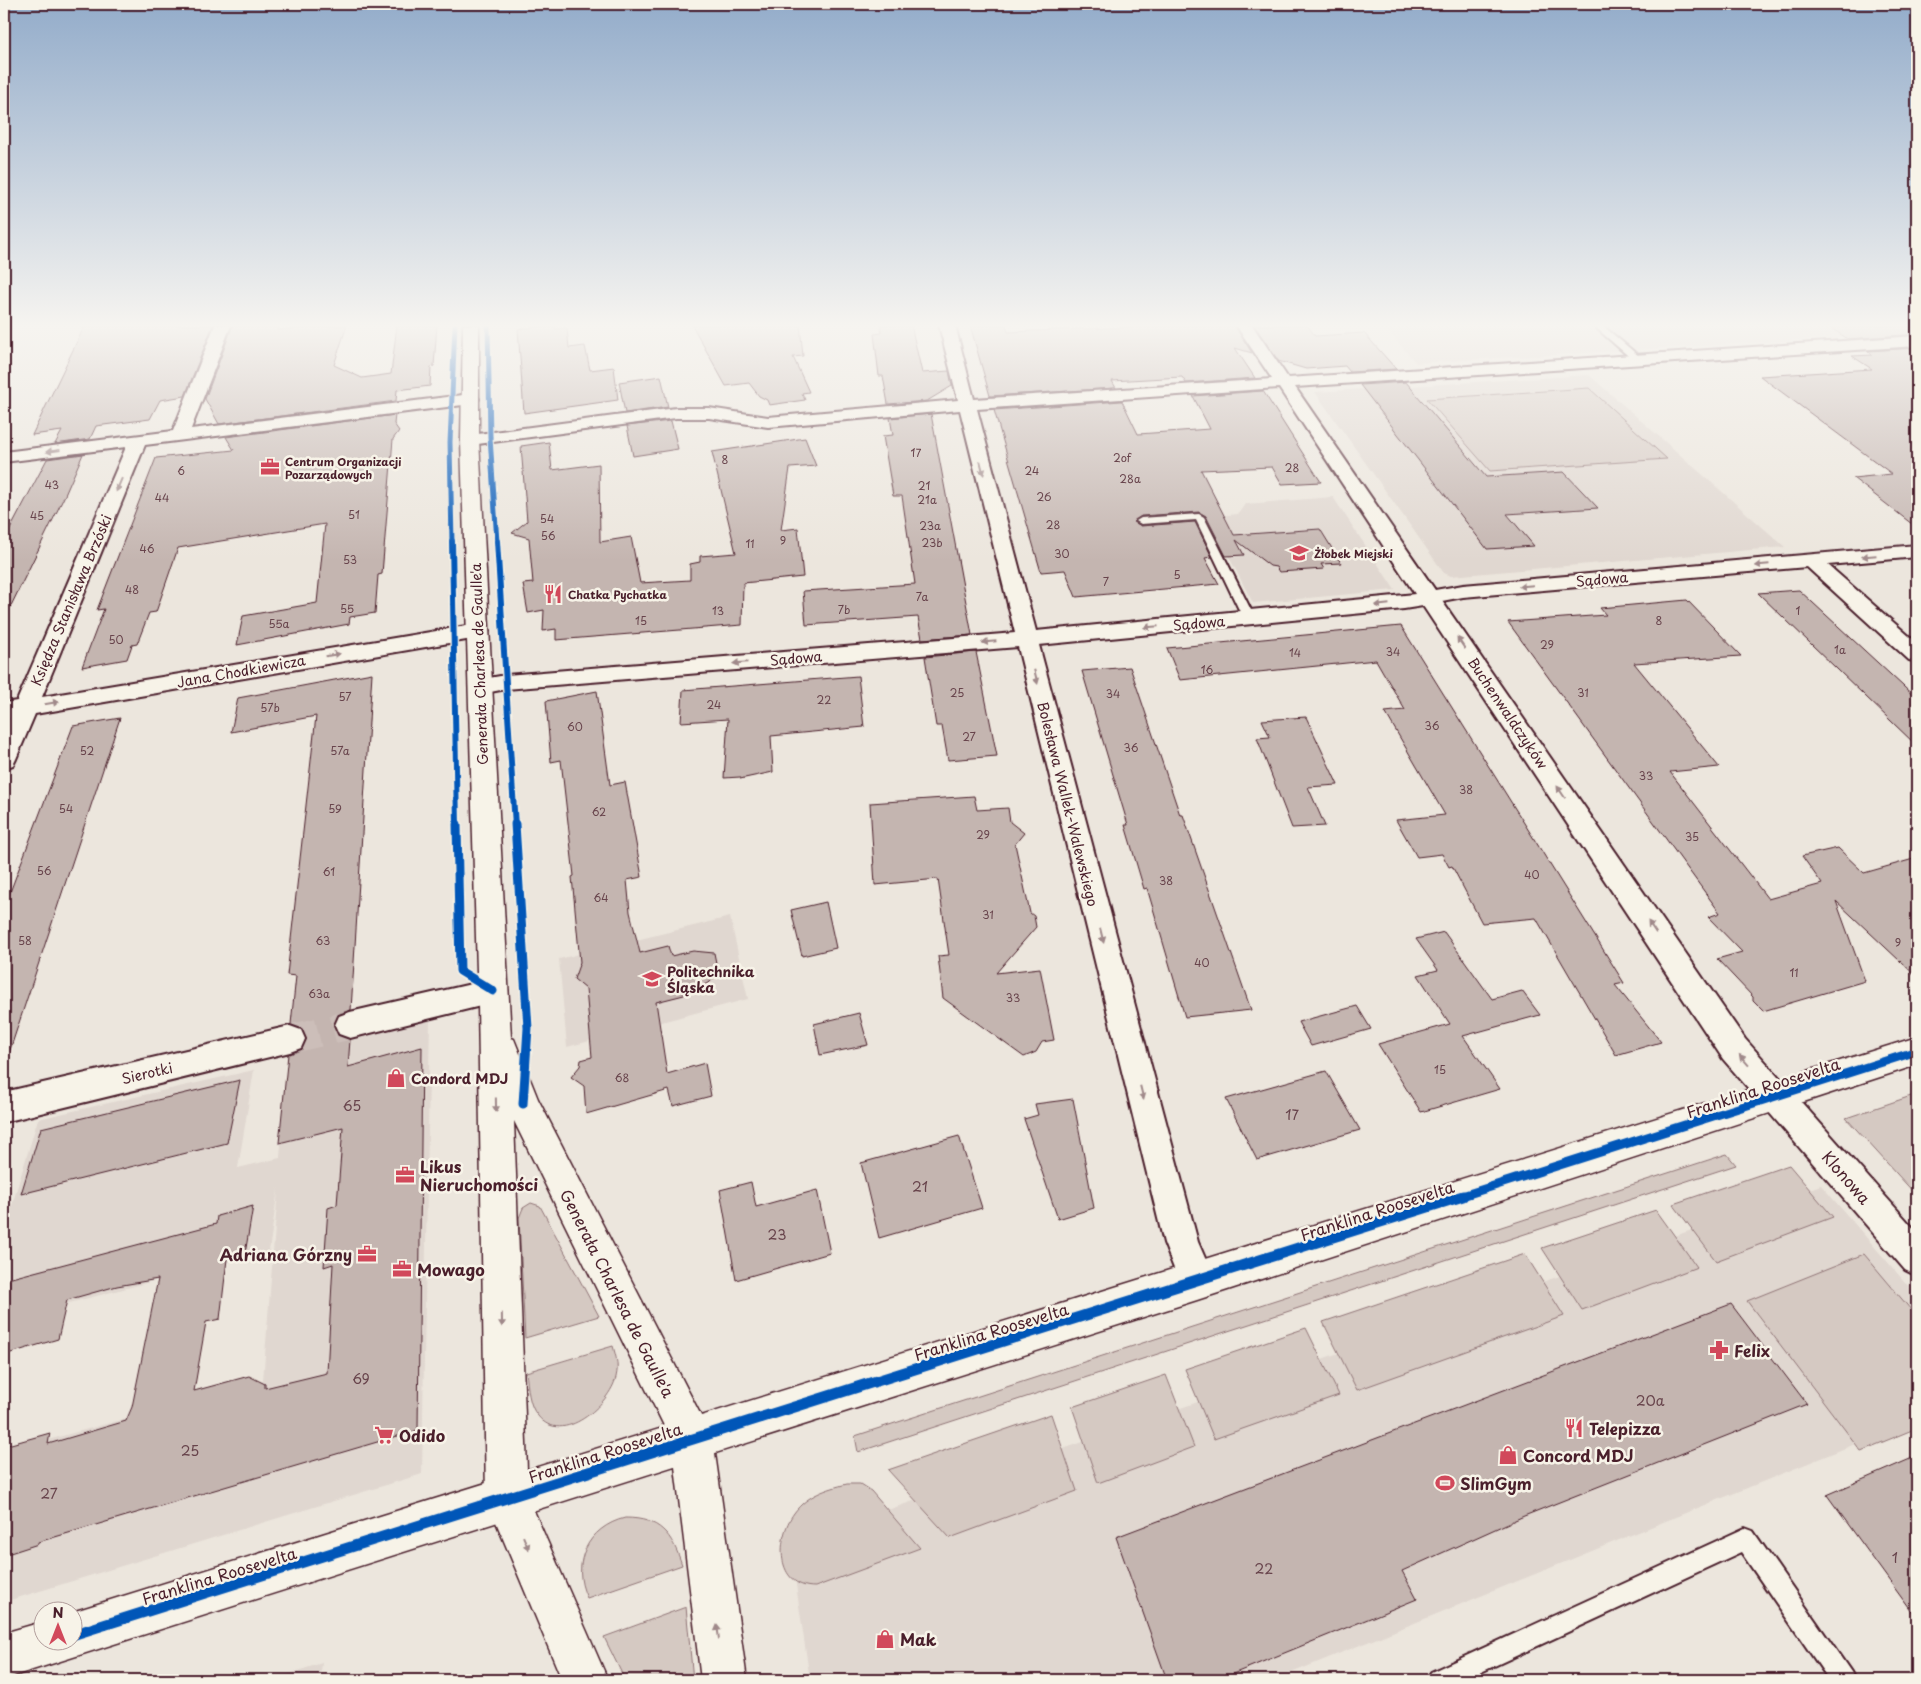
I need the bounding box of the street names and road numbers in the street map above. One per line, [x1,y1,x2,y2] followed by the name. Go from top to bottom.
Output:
[25,511,117,689] street label: Księdza Stanisława Brzóski
[465,562,493,765] street label: Generała Charlesa de Gaulle'a
[1575,566,1629,592] street label: Sądowa
[1172,610,1226,636] street label: Sądowa
[769,645,823,671] street label: Sądowa
[175,649,307,693] street label: Jana Chodkiewicza
[1463,653,1553,773] street label: Buchenwaldczyków
[1032,699,1104,909] street label: Bolesława Wallek-Walewskiego
[1683,1051,1843,1123] street label: Franklina Roosevelta
[119,1057,175,1089] street label: Sierotki
[1817,1145,1877,1209] street label: Klonowa
[1297,1174,1457,1246] street label: Franklina Roosevelta
[555,1185,681,1401] street label: Generała Charlesa de Gaulle'a
[911,1296,1071,1366] street label: Franklina Roosevelta
[525,1416,685,1488] street label: Franklina Roosevelta
[139,1540,299,1610] street label: Franklina Roosevelta

